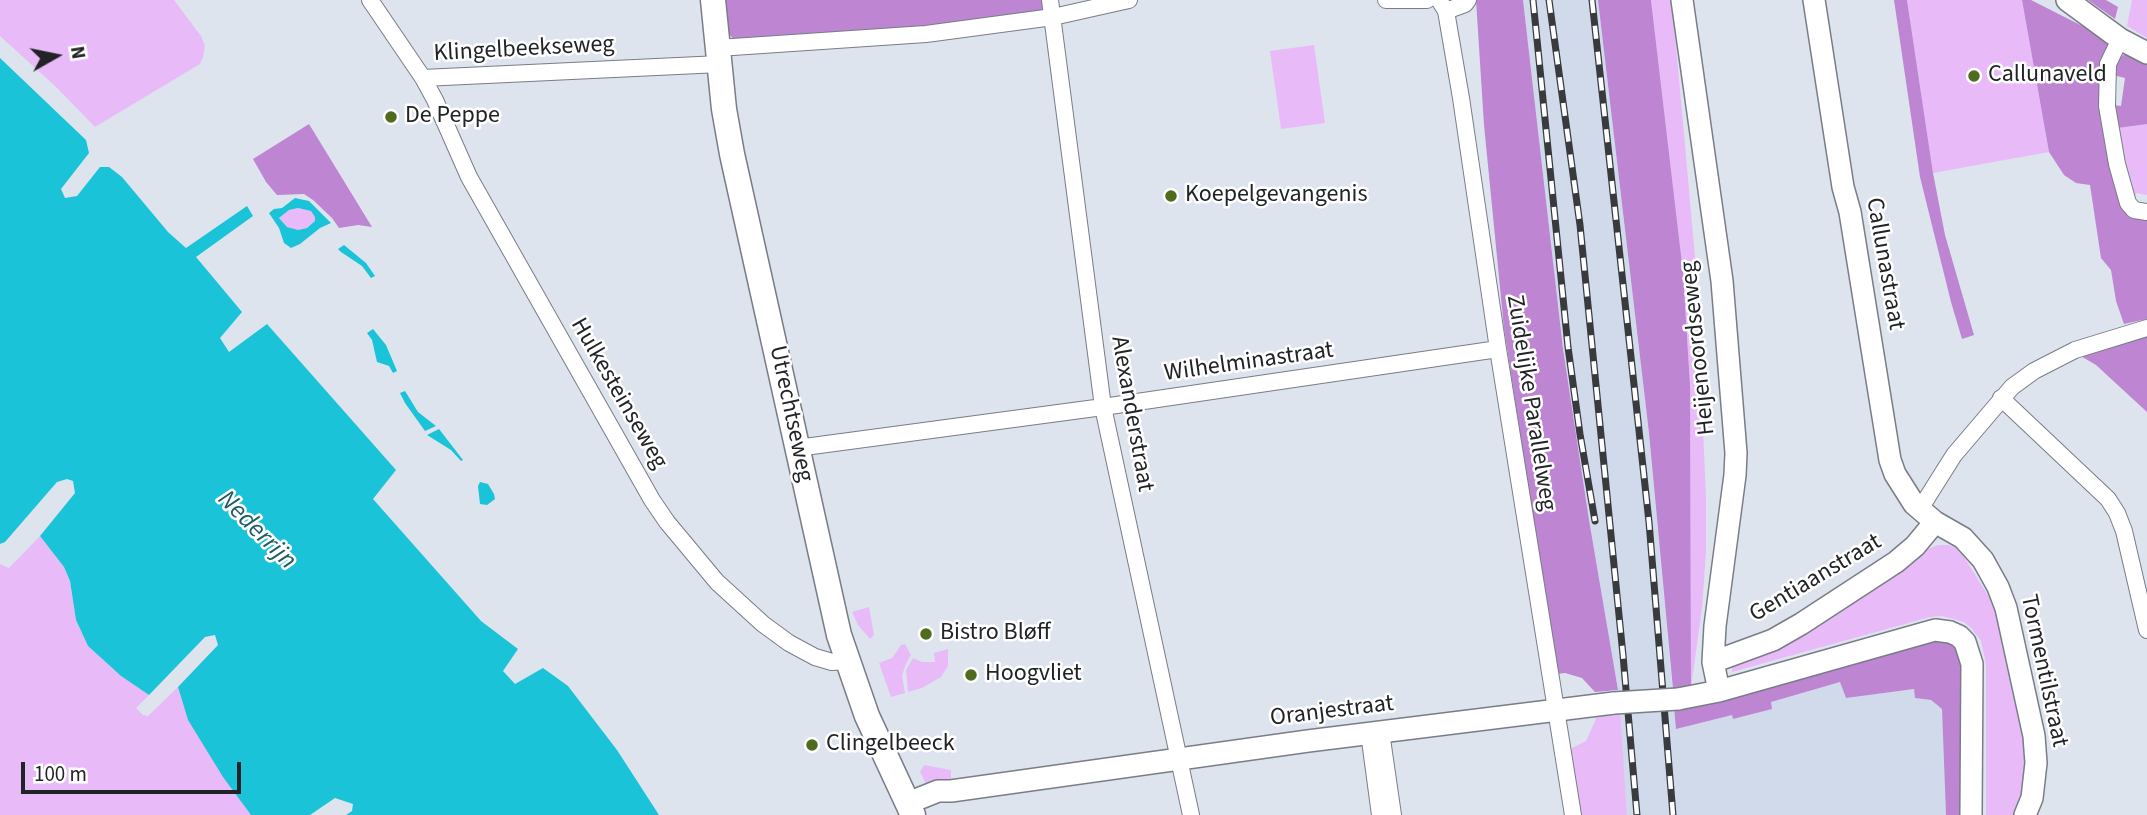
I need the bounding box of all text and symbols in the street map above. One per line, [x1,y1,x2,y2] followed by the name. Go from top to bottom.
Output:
[21,21,91,91] north arrow
[433,31,615,69] street label: Klingelbeekseweg
[63,44,92,61] text: N
[1988,62,2107,90] place label: Callunaveld
[1966,68,1982,84] marker: Callunaveld
[405,103,500,131] place label: De Peppe
[383,109,399,125] marker: De Peppe
[1185,182,1367,210] place label: Koepelgevangenis
[1163,188,1179,204] marker: Koepelgevangenis
[1858,196,1910,332] street label: Callunastraat
[1676,260,1722,436] street label: Heijenoordseweg
[1499,293,1561,513] street label: Zuidelijke Parallelweg
[563,313,673,475] street label: Hulkesteinseweg
[1103,334,1159,494] street label: Alexanderstraat
[1163,337,1335,389] street label: Wilhelminastraat
[762,343,818,485] street label: Utrechtseweg
[210,485,302,577] water label: Nederrijn
[1745,528,1887,630] street label: Gentiaanstraat
[2013,592,2073,750] street label: Tormentilstraat
[940,620,1051,648] place label: Bistro Bløff
[918,626,934,642] marker: Bistro Bløff
[985,661,1082,689] place label: Hoogvliet
[963,667,979,683] marker: Hoogvliet
[1269,690,1395,734] street label: Oranjestraat
[826,731,955,759] place label: Clingelbeeck
[804,737,820,753] marker: Clingelbeeck
[24,748,245,792] scale bar
[34,759,87,789] text: 100 m

